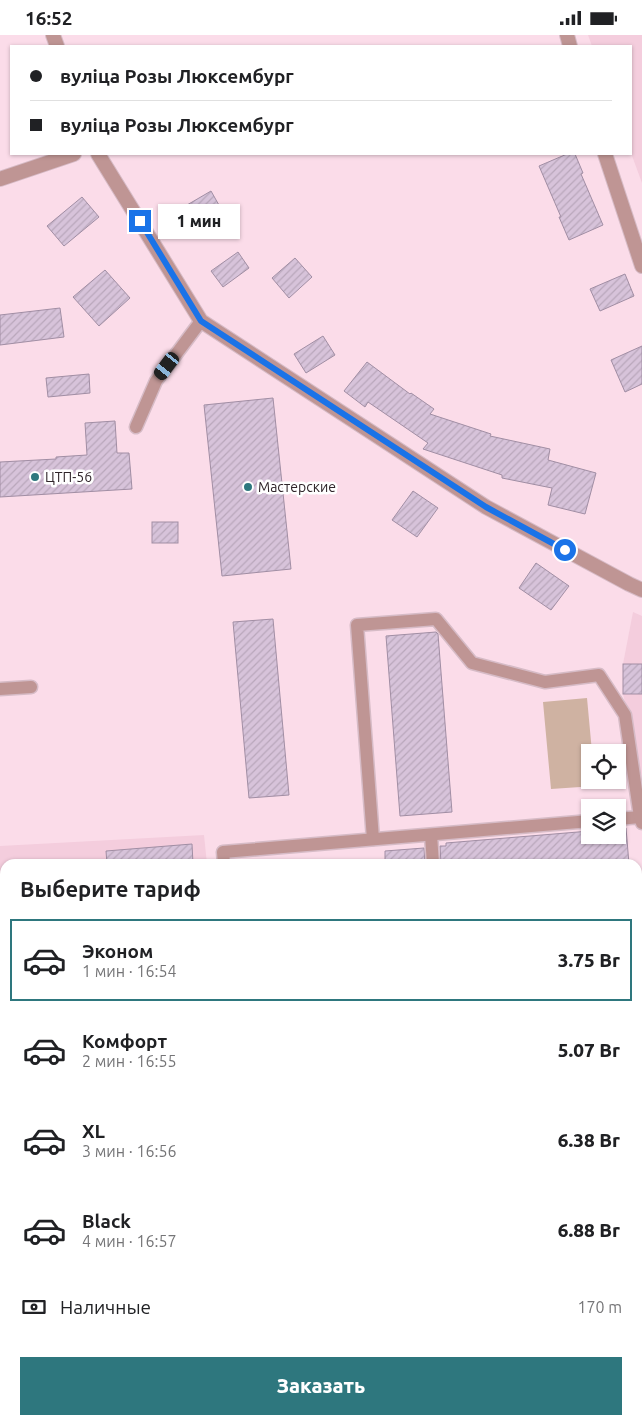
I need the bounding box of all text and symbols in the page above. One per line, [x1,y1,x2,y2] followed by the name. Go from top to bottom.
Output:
[25,7,73,29] text: 16:52
[60,65,294,87] text: вуліца Розы Люксембург
[60,114,294,136] text: вуліца Розы Люксембург
[158,203,240,239] callout: 1 мин
[129,210,151,232] route end
[177,212,221,230] text: 1 мин
[151,350,182,382] car
[45,469,92,485] place label: ЦТП-56
[29,471,41,483] marker: ЦТП-56
[258,479,336,495] place label: Мастерские
[242,481,254,493] marker: Мастерские
[554,539,576,561] route start
[581,744,626,844] map controls
[581,744,626,789] button: locate
[581,799,626,844] button: layers
[20,876,201,901] text: Выберите тариф
[22,938,67,983] icon: car
[82,940,153,962] text: Эконом
[558,949,620,971] text: 3.75 Br
[82,962,176,980] text: 1 мин · 16:54
[22,1028,67,1073] icon: car
[82,1030,167,1052] text: Комфорт
[558,1039,620,1061] text: 5.07 Br
[82,1052,176,1070] text: 2 мин · 16:55
[22,1118,67,1163] icon: car
[82,1120,105,1142] text: XL
[558,1129,620,1151] text: 6.38 Br
[82,1142,176,1160] text: 3 мин · 16:56
[22,1208,67,1253] icon: car
[82,1210,131,1232] text: Black
[558,1219,620,1241] text: 6.88 Br
[82,1232,176,1250] text: 4 мин · 16:57
[20,1293,48,1321] icon: cash
[60,1296,151,1318] text: Наличные
[577,1298,622,1316] text: 170 m
[20,1357,622,1415] button: Заказать

